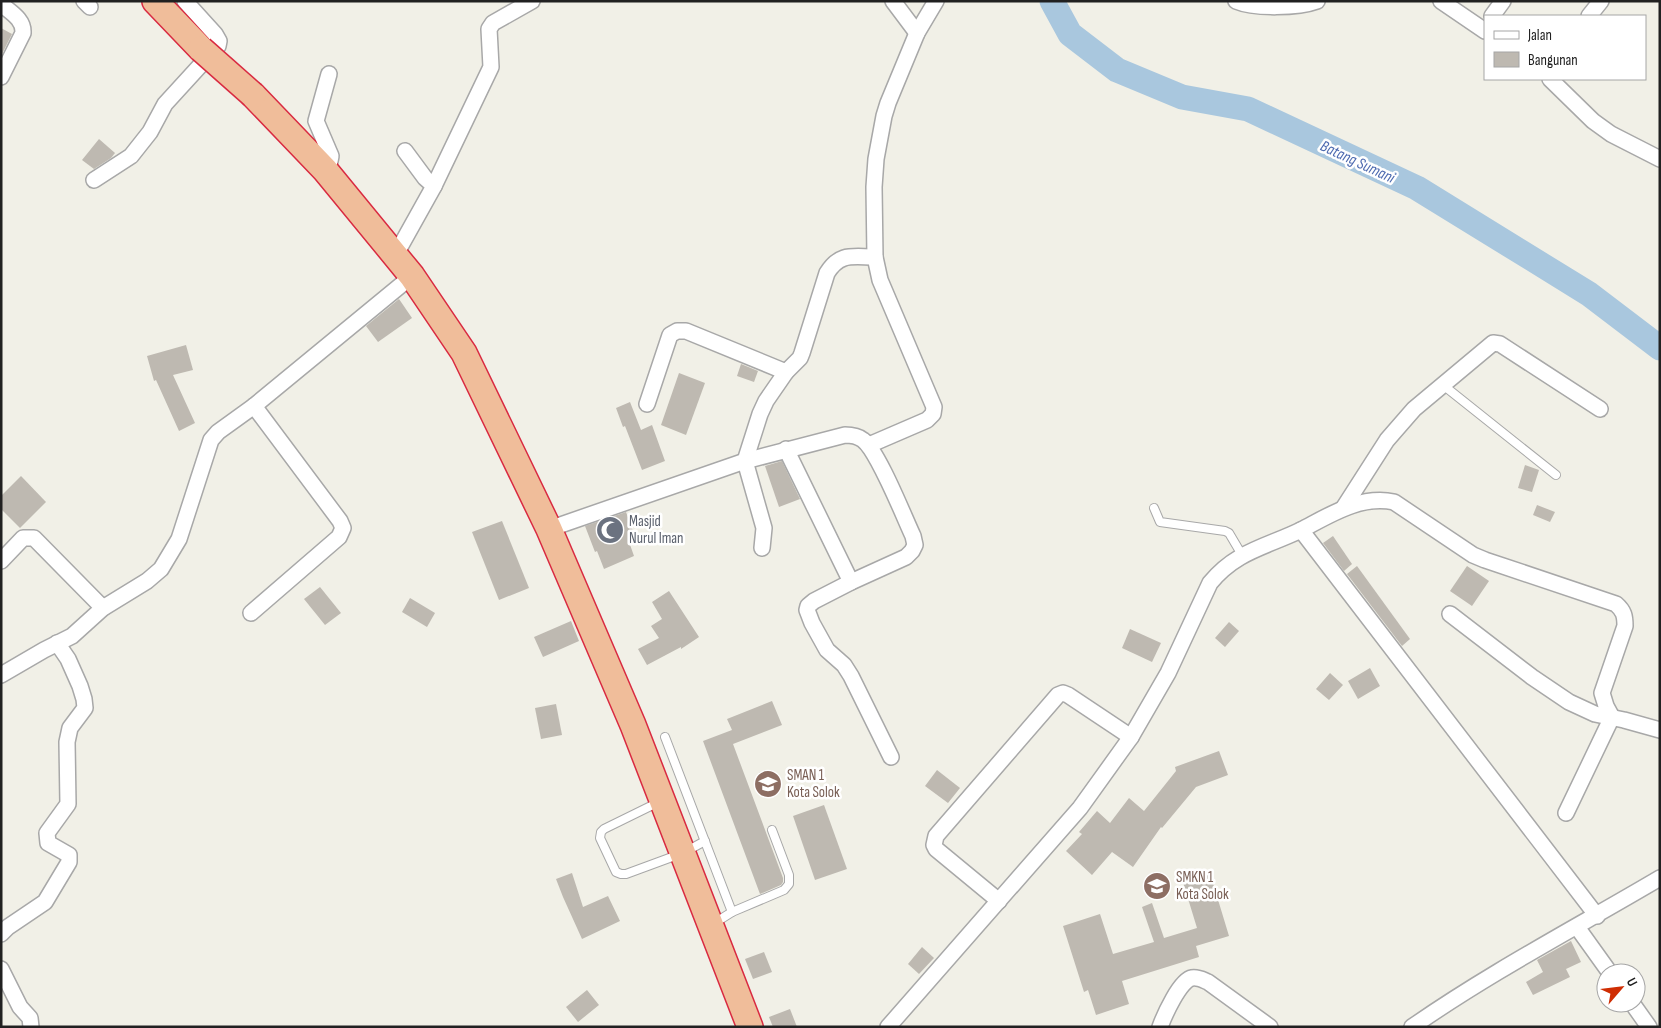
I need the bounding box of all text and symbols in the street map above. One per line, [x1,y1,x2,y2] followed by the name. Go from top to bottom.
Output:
[1484,15,1646,80] legend
[1527,26,1552,45] text: Jalan
[1528,51,1578,70] text: Bangunan
[1317,137,1399,188] water label: Batang Sumani
[629,512,684,548] place label: Masjid Nurul Iman
[595,515,625,545] mosque icon: Masjid Nurul Iman
[787,766,840,802] place label: SMAN 1 Kota Solok
[753,769,783,799] school or university icon: SMAN 1 Kota Solok
[1176,868,1229,904] place label: SMKN 1 Kota Solok
[1142,871,1172,901] school or university icon: SMKN 1 Kota Solok
[1596,963,1646,1013] north arrow
[1623,975,1641,989] text: U

